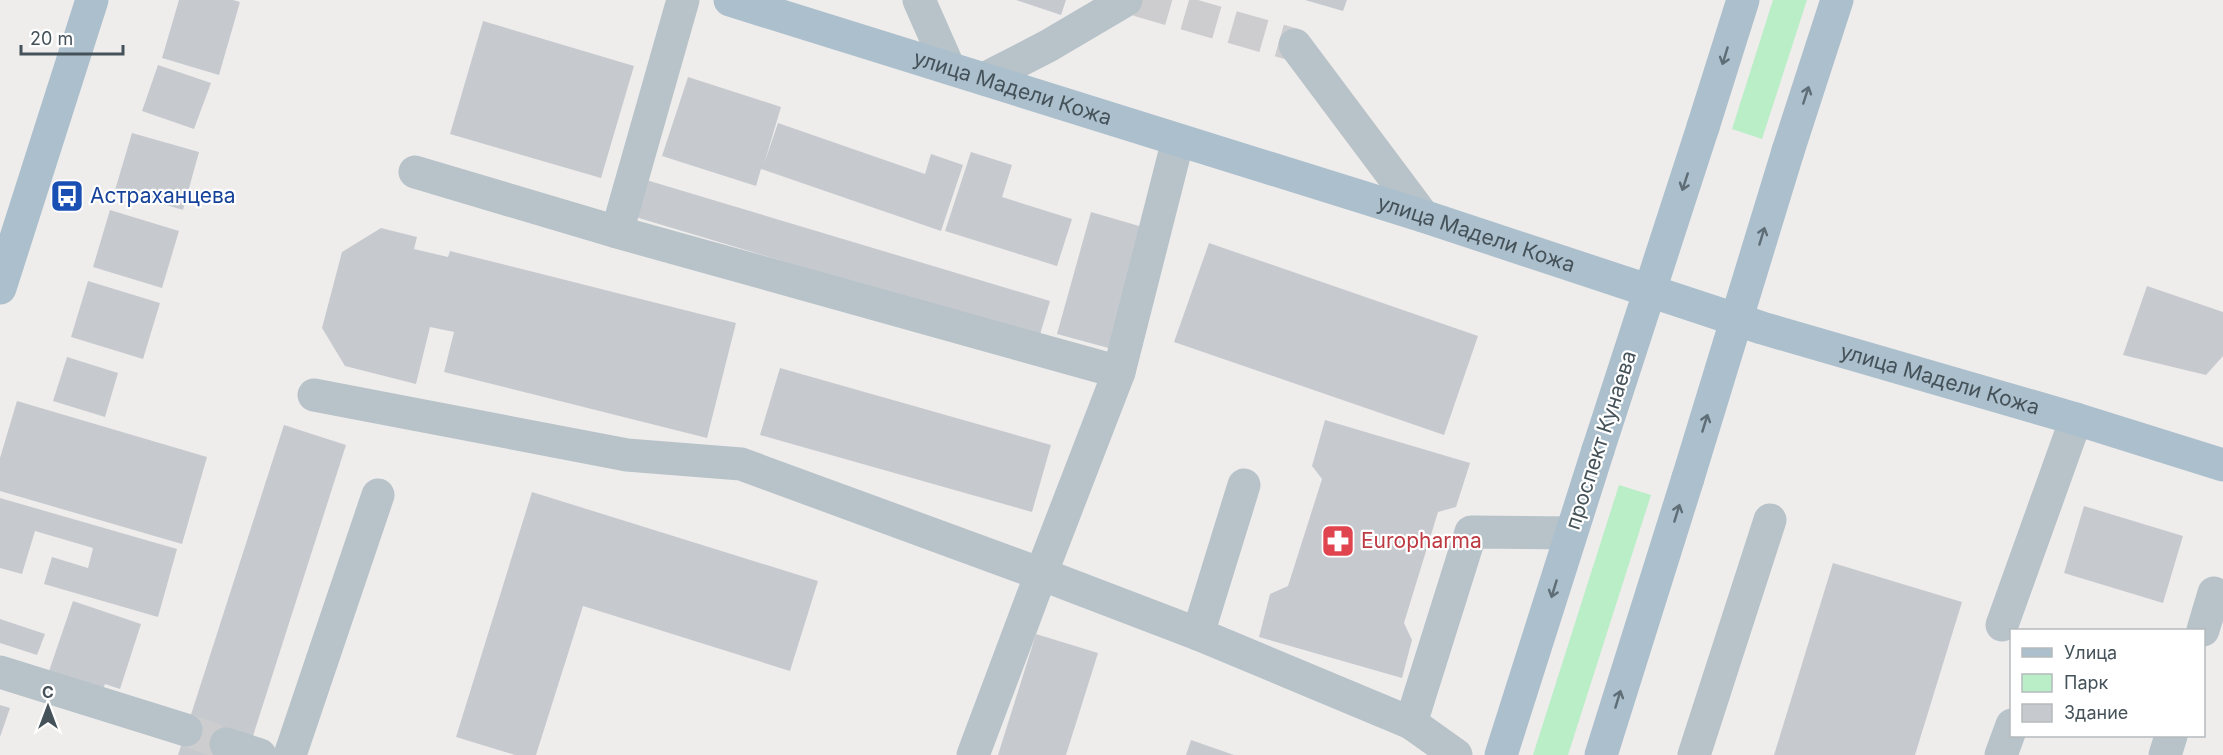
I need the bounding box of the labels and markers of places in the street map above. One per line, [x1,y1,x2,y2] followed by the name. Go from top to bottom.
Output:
[49,178,85,214] bus stop icon: Астраханцева
[90,183,236,208] place label: Астраханцева
[1320,523,1356,559] pharmacy icon: Europharma
[1361,528,1482,553] place label: Europharma

